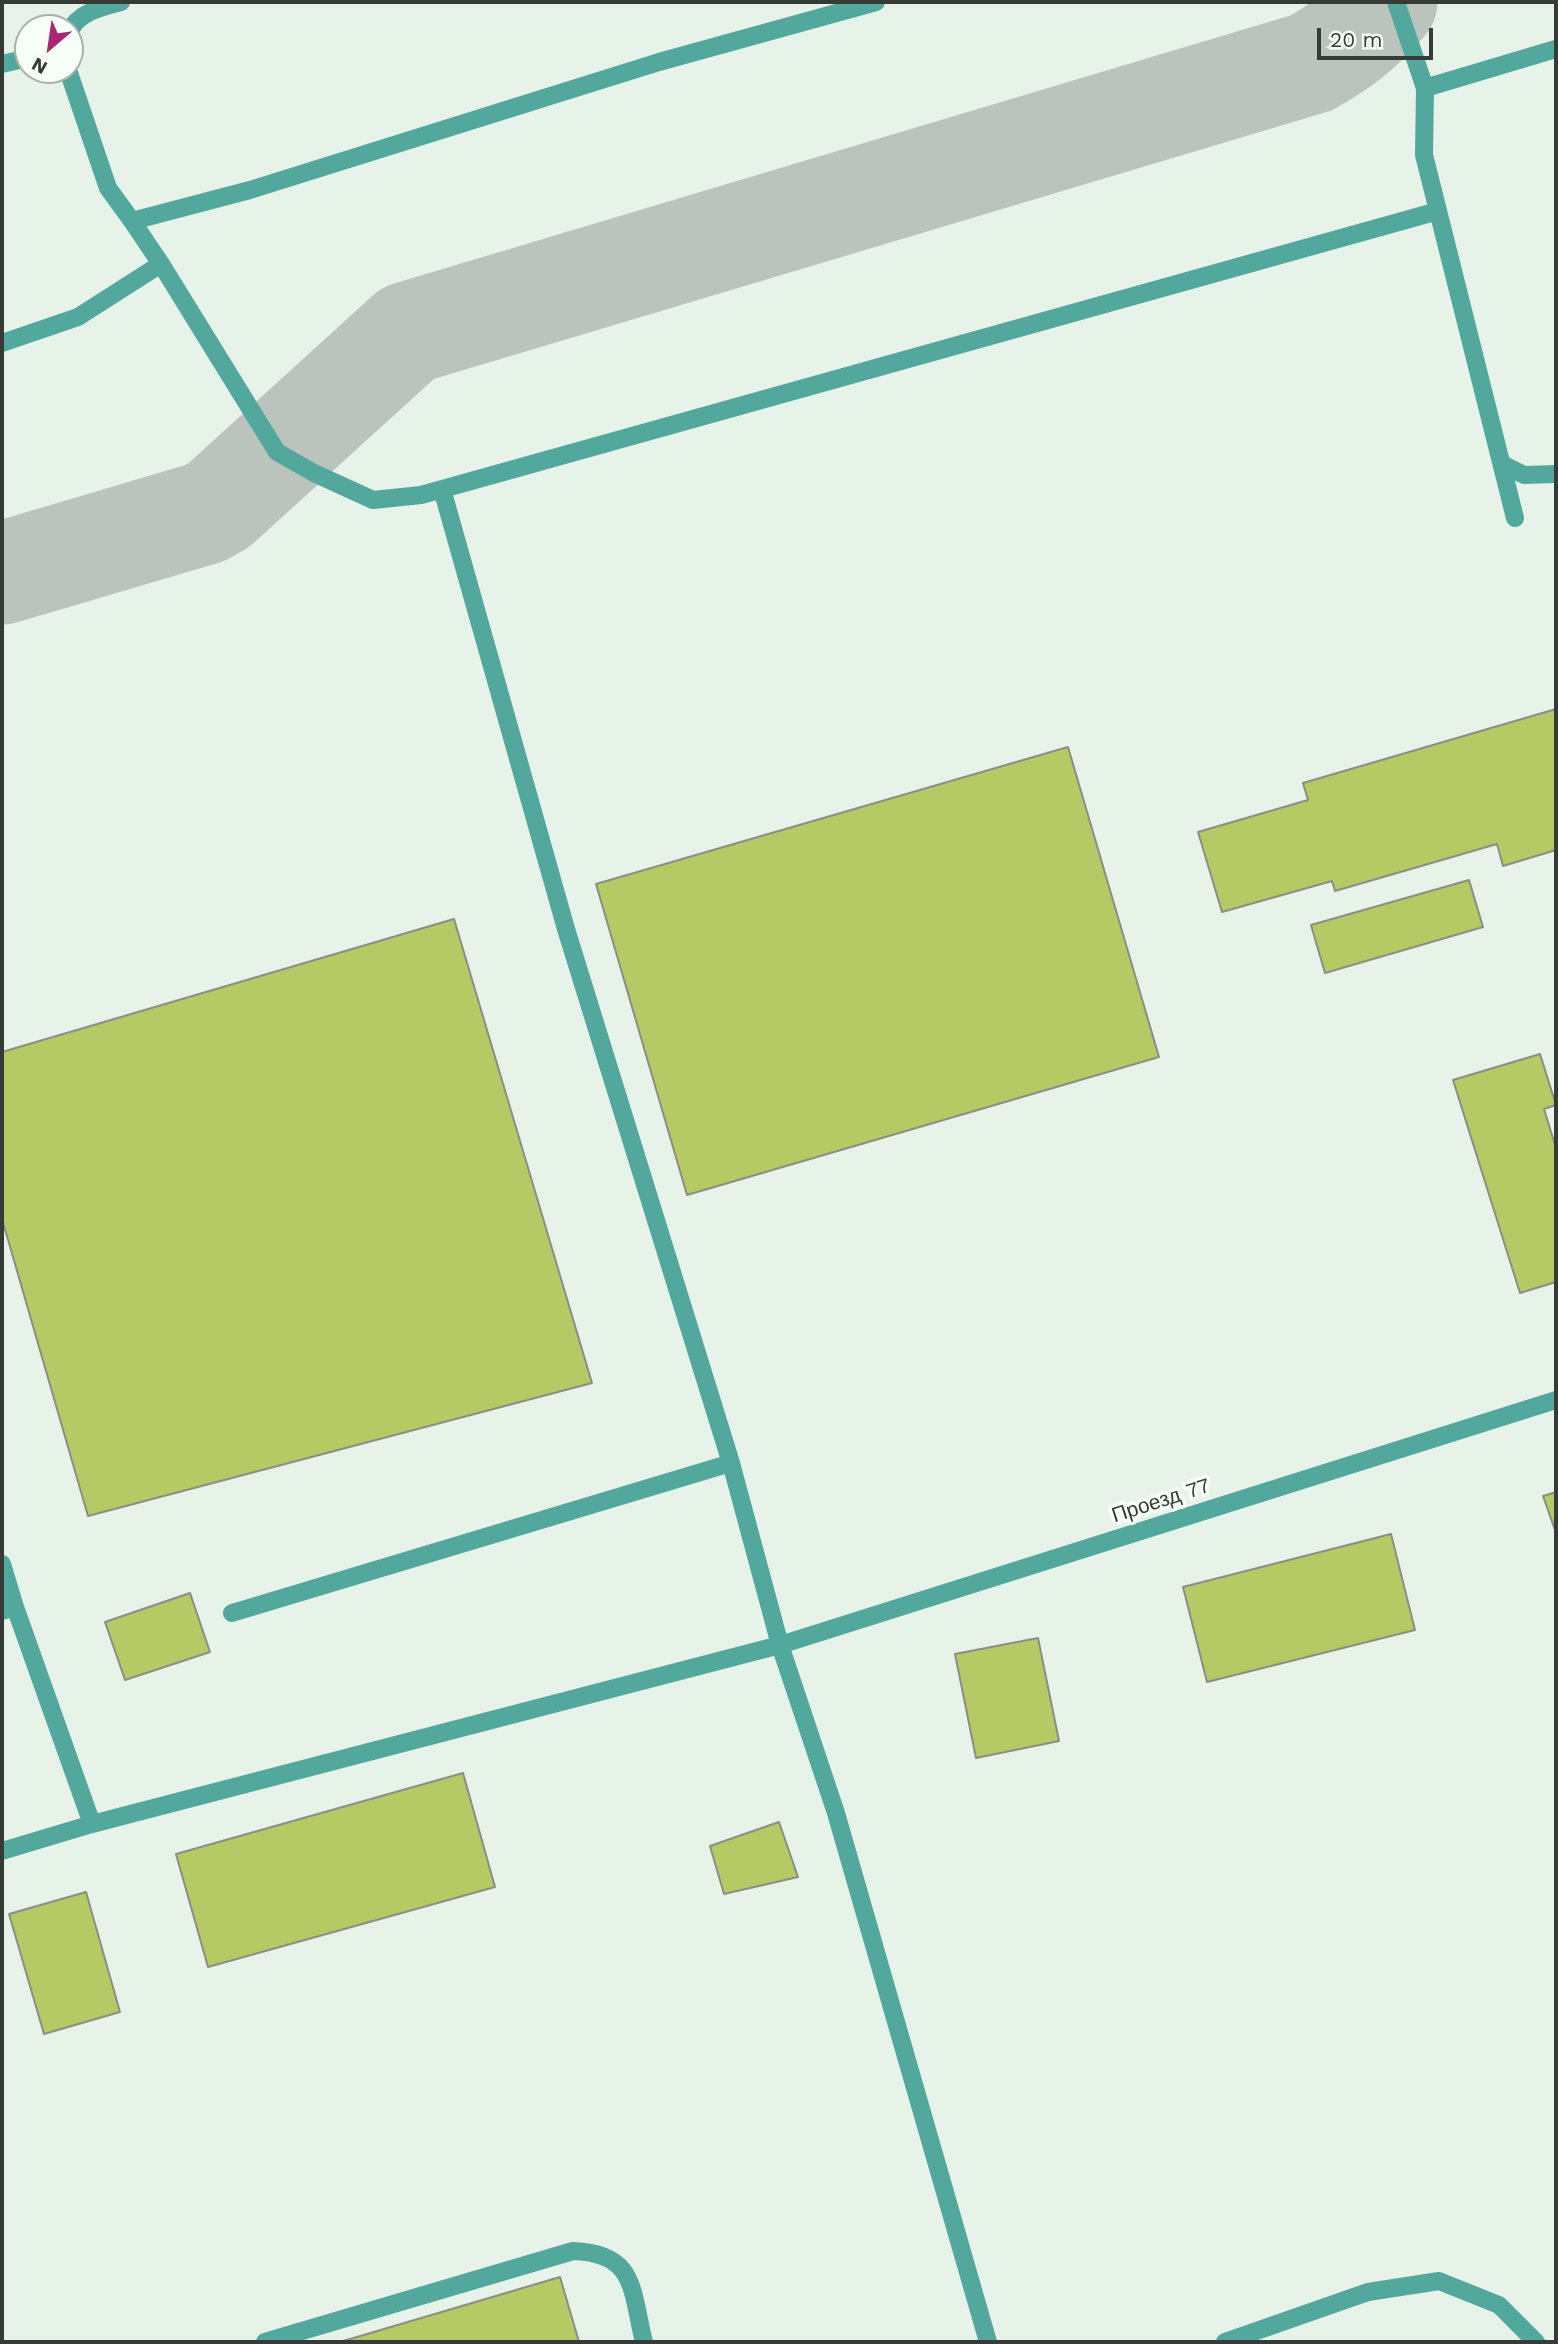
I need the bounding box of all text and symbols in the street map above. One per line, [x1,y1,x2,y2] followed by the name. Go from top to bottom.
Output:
[14,14,84,84] north arrow
[1320,14,1436,58] scale bar
[1330,27,1382,52] text: 20 m
[28,53,51,80] text: N
[1109,1473,1213,1529] street label: Проезд 77

